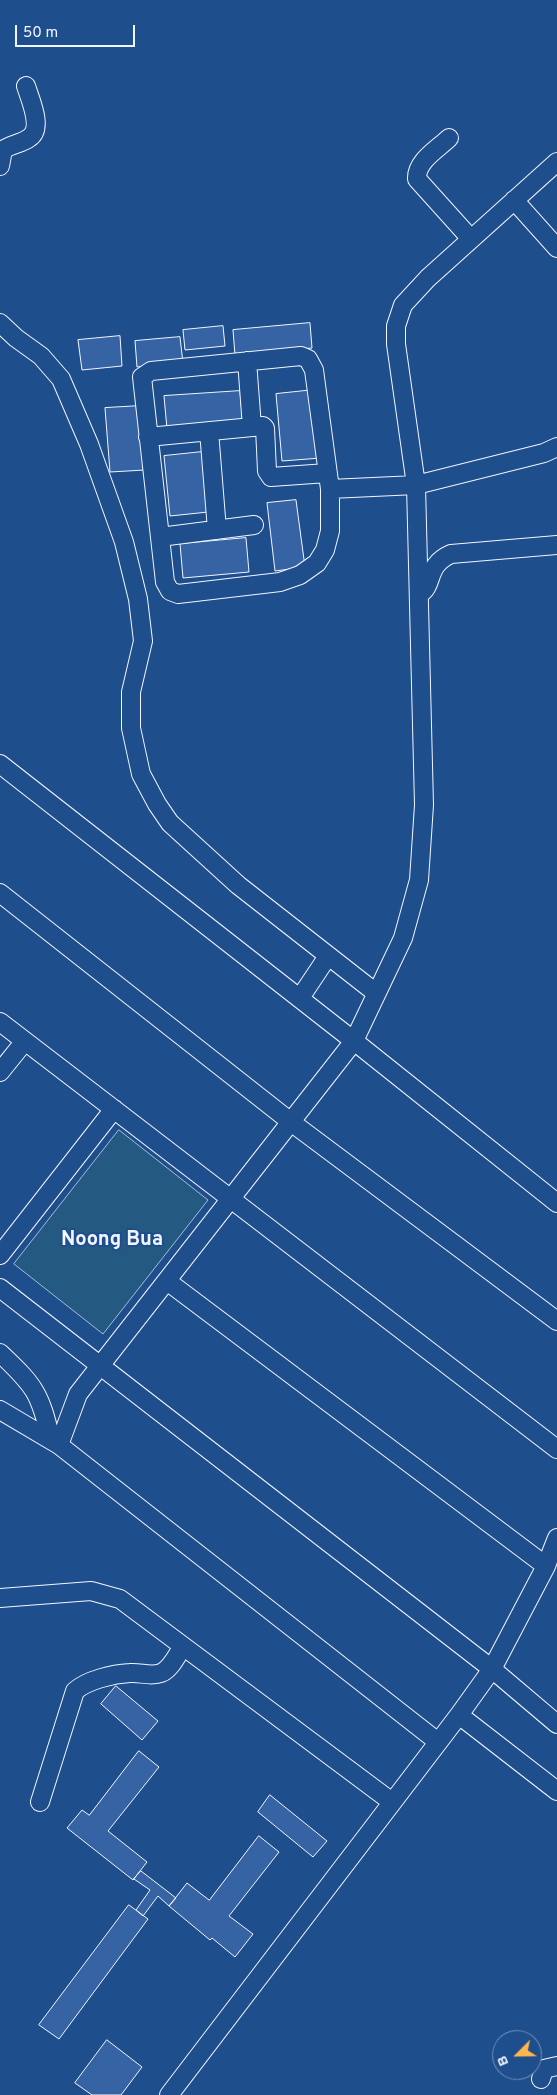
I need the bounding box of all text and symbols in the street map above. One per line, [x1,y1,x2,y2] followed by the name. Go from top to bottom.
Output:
[18,15,138,47] scale bar
[23,24,58,43] text: 50 m
[61,1229,163,1253] district label: Noong Bua
[492,2030,542,2080] north arrow
[494,2053,513,2068] text: B

